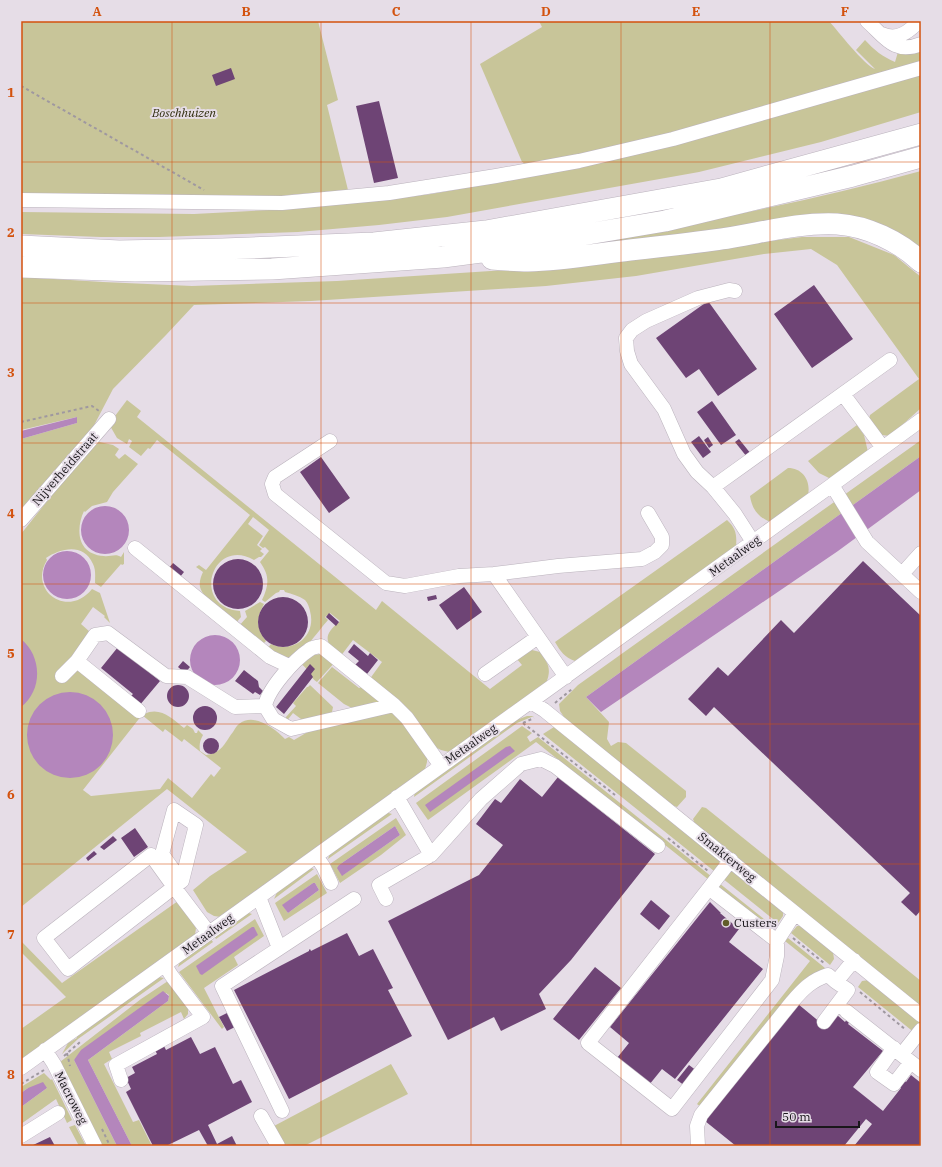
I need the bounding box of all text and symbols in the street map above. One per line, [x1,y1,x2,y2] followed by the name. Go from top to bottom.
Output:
[92,3,102,20] text: A
[241,3,251,20] text: B
[392,3,401,20] text: C
[541,3,551,20] text: D
[692,3,700,20] text: E
[841,3,849,20] text: F
[7,84,15,101] text: 1
[151,105,216,120] park label: Boschhuizen
[7,224,15,241] text: 2
[7,364,15,381] text: 3
[29,429,101,508] street label: Nijverheidstraat
[7,505,15,522] text: 4
[706,532,764,579] street label: Metaalweg
[7,645,15,662] text: 5
[442,720,500,767] street label: Metaalweg
[7,786,15,803] text: 6
[695,829,760,885] street label: Smakterweg
[179,910,237,957] street label: Metaalweg
[734,915,777,930] place label: Custers
[721,918,731,928] marker: Custers
[7,926,15,943] text: 7
[7,1066,15,1083] text: 8
[52,1069,91,1127] street label: Macroweg
[776,1103,859,1129] scale bar
[782,1109,811,1124] text: 50 m

